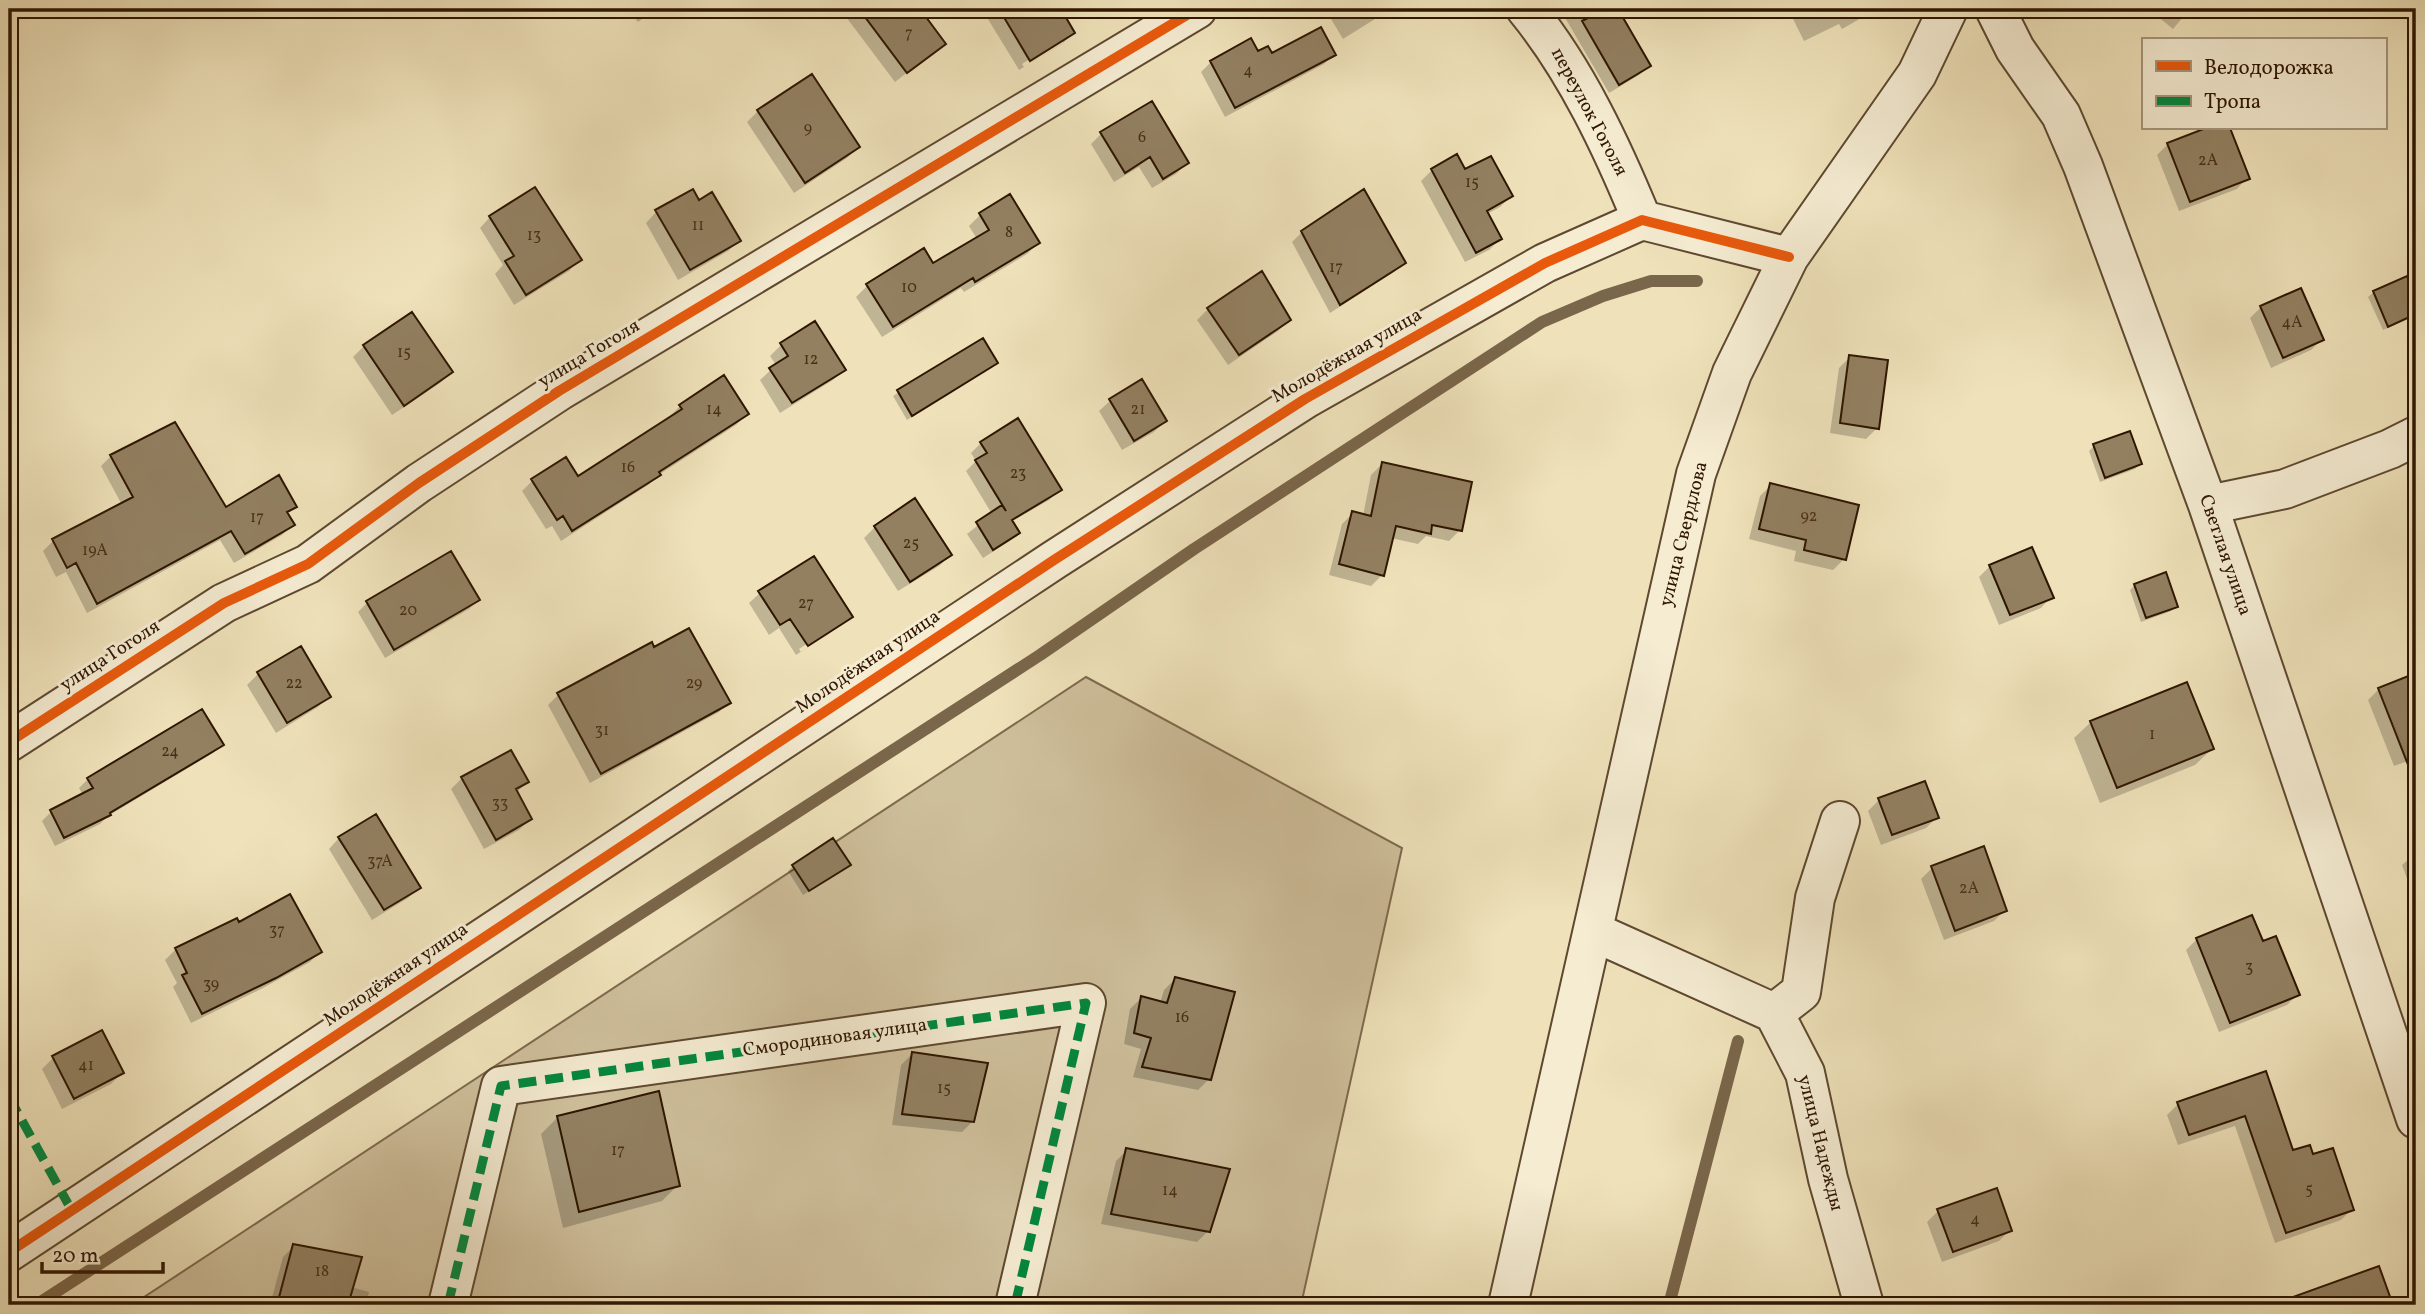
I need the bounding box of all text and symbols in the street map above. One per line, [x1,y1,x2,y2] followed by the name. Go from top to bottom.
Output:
[905,23,913,45] house number: 7
[2142,38,2386,130] legend
[1544,43,1634,181] street label: переулок Гоголя
[2204,54,2334,83] text: Велодорожка
[1243,60,1253,82] house number: 4
[2204,88,2261,117] text: Тропа
[804,118,812,140] house number: 9
[1138,127,1146,149] house number: 6
[2198,150,2218,172] house number: 2А
[1465,172,1479,194] house number: 15
[692,215,704,237] house number: 11
[1005,222,1013,244] house number: 8
[527,225,541,247] house number: 13
[1329,257,1343,279] house number: 17
[901,277,917,299] house number: 10
[1267,302,1427,410] street label: Молодёжная улица
[2282,312,2302,334] house number: 4А
[533,313,645,395] street label: улица Гоголя
[397,342,411,364] house number: 15
[804,349,818,371] house number: 12
[706,399,722,421] house number: 14
[1131,399,1145,421] house number: 21
[621,457,635,479] house number: 16
[1653,459,1715,609] street label: улица Свердлова
[1010,463,1026,485] house number: 23
[2192,491,2258,619] street label: Светлая улица
[1801,506,1817,528] house number: 92
[250,507,264,529] house number: 17
[903,533,919,555] house number: 25
[82,540,108,562] house number: 19А
[798,593,814,615] house number: 27
[399,600,417,622] house number: 20
[790,604,946,720] street label: Молодёжная улица
[55,614,165,698] street label: улица Гоголя
[285,673,303,695] house number: 22
[686,673,702,695] house number: 29
[595,720,609,742] house number: 31
[2149,724,2155,746] house number: 1
[161,741,179,763] house number: 24
[492,793,508,815] house number: 33
[367,851,393,873] house number: 37А
[1959,878,1979,900] house number: 2А
[318,917,474,1033] street label: Молодёжная улица
[269,920,285,942] house number: 37
[2245,957,2253,979] house number: 3
[203,974,219,996] house number: 39
[1175,1007,1189,1029] house number: 16
[741,1012,929,1064] street label: Смородиновая улица
[78,1055,94,1077] house number: 41
[1791,1072,1849,1214] street label: улица Надежды
[937,1078,951,1100] house number: 15
[611,1140,625,1162] house number: 17
[2305,1179,2313,1201] house number: 5
[1162,1180,1178,1202] house number: 14
[1970,1209,1980,1231] house number: 4
[42,1230,163,1274] scale bar
[52,1242,98,1271] text: 20 m
[315,1261,329,1283] house number: 18

